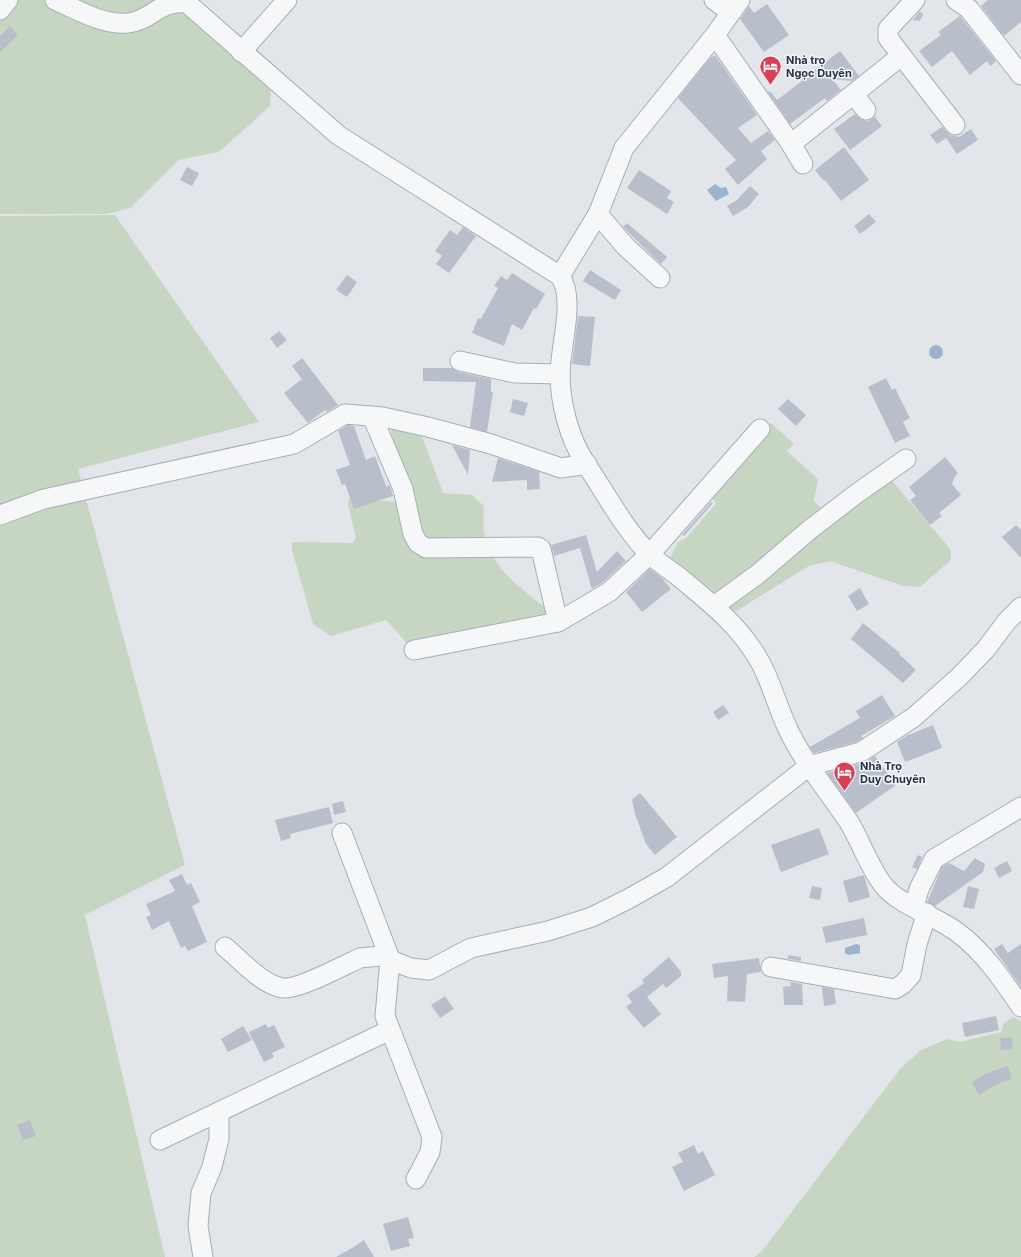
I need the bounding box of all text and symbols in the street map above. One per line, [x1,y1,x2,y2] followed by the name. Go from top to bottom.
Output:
[757,53,783,86] hotel icon: Nhà trọ Ngọc Duyên
[786,53,852,80] place label: Nhà trọ Ngọc Duyên
[832,759,858,792] hotel icon: Nhà Trọ Duy Chuyên
[860,759,926,786] place label: Nhà Trọ Duy Chuyên

